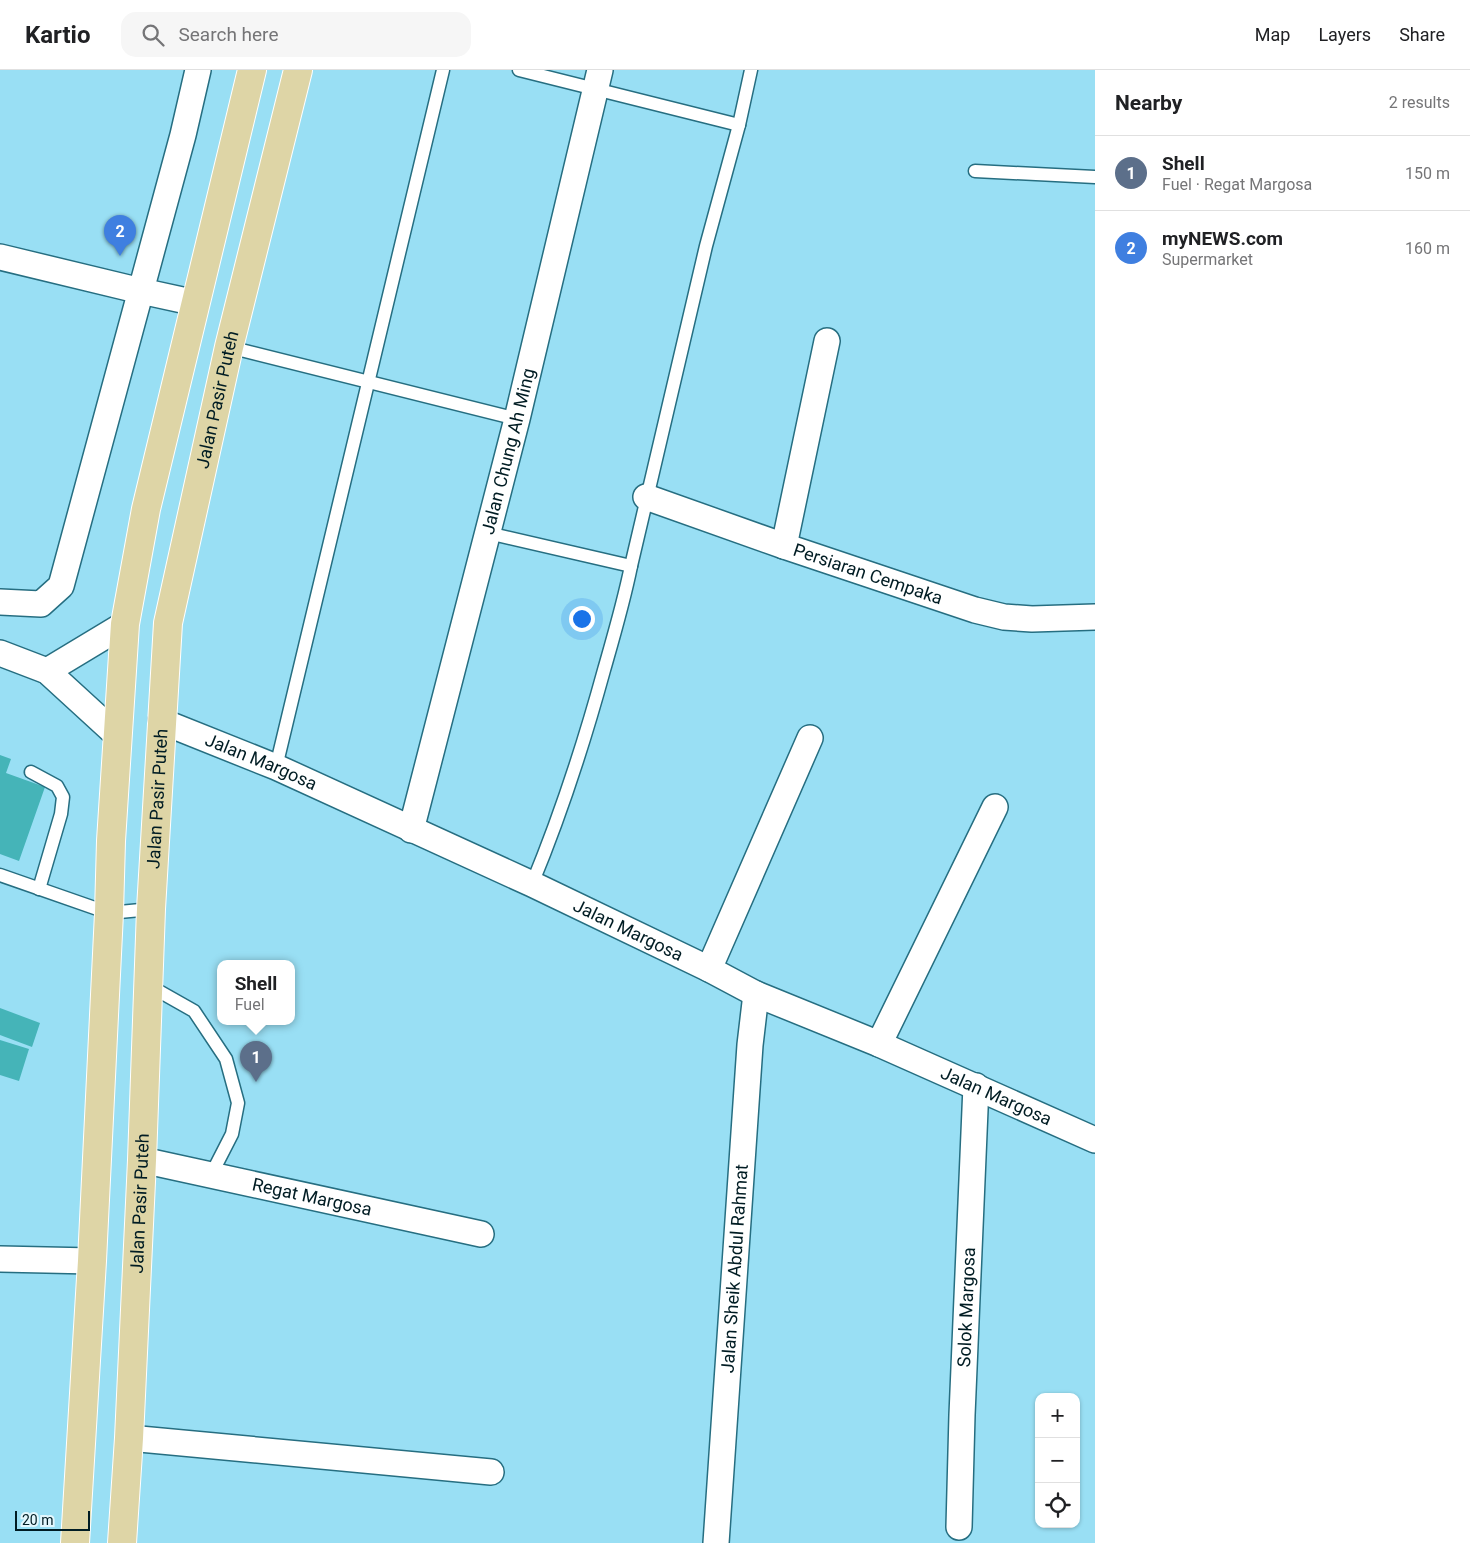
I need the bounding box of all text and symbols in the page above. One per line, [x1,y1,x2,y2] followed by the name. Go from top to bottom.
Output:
[121,12,471,57] search box
[25,21,91,49] text: Kartio
[139,21,167,49] icon: search
[179,23,278,46] text: Search here
[1255,24,1290,45] text: Map
[1318,24,1371,45] text: Layers
[1399,24,1445,45] text: Share
[1115,91,1182,115] text: Nearby
[1389,93,1450,112] text: 2 results
[1162,152,1205,175] text: Shell
[1126,164,1136,183] text: 1
[1405,164,1450,183] text: 150 m
[1162,175,1312,194] text: Fuel · Regat Margosa
[104,215,136,256] pin: 2
[1162,227,1283,250] text: myNEWS.com
[1126,239,1136,258] text: 2
[1405,239,1450,258] text: 160 m
[1162,250,1253,269] text: Supermarket
[191,329,243,470] street label: Jalan Pasir Puteh
[477,366,539,537] street label: Jalan Chung Ah Ming
[791,539,946,608] street label: Persiaran Cempaka
[569,606,595,632] your location
[142,728,172,870] street label: Jalan Pasir Puteh
[202,729,320,794] street label: Jalan Margosa
[570,894,687,965] street label: Jalan Margosa
[217,960,295,1025] popup
[235,972,277,995] text: Shell
[235,995,265,1014] text: Fuel
[240,1041,272,1082] pin: 1
[938,1062,1055,1129] street label: Jalan Margosa
[126,1133,153,1274] street label: Jalan Pasir Puteh
[717,1163,752,1374] street label: Jalan Sheik Abdul Rahmat
[250,1173,374,1220] street label: Regat Margosa
[953,1247,979,1368] street label: Solok Margosa
[1035,1393,1080,1528] map controls
[1035,1393,1080,1438] button: +
[1035,1438,1080,1483] button: −
[1035,1483,1080,1528] button: locate
[15,1508,90,1531] scale bar
[22,1512,54,1528] text: 20 m

